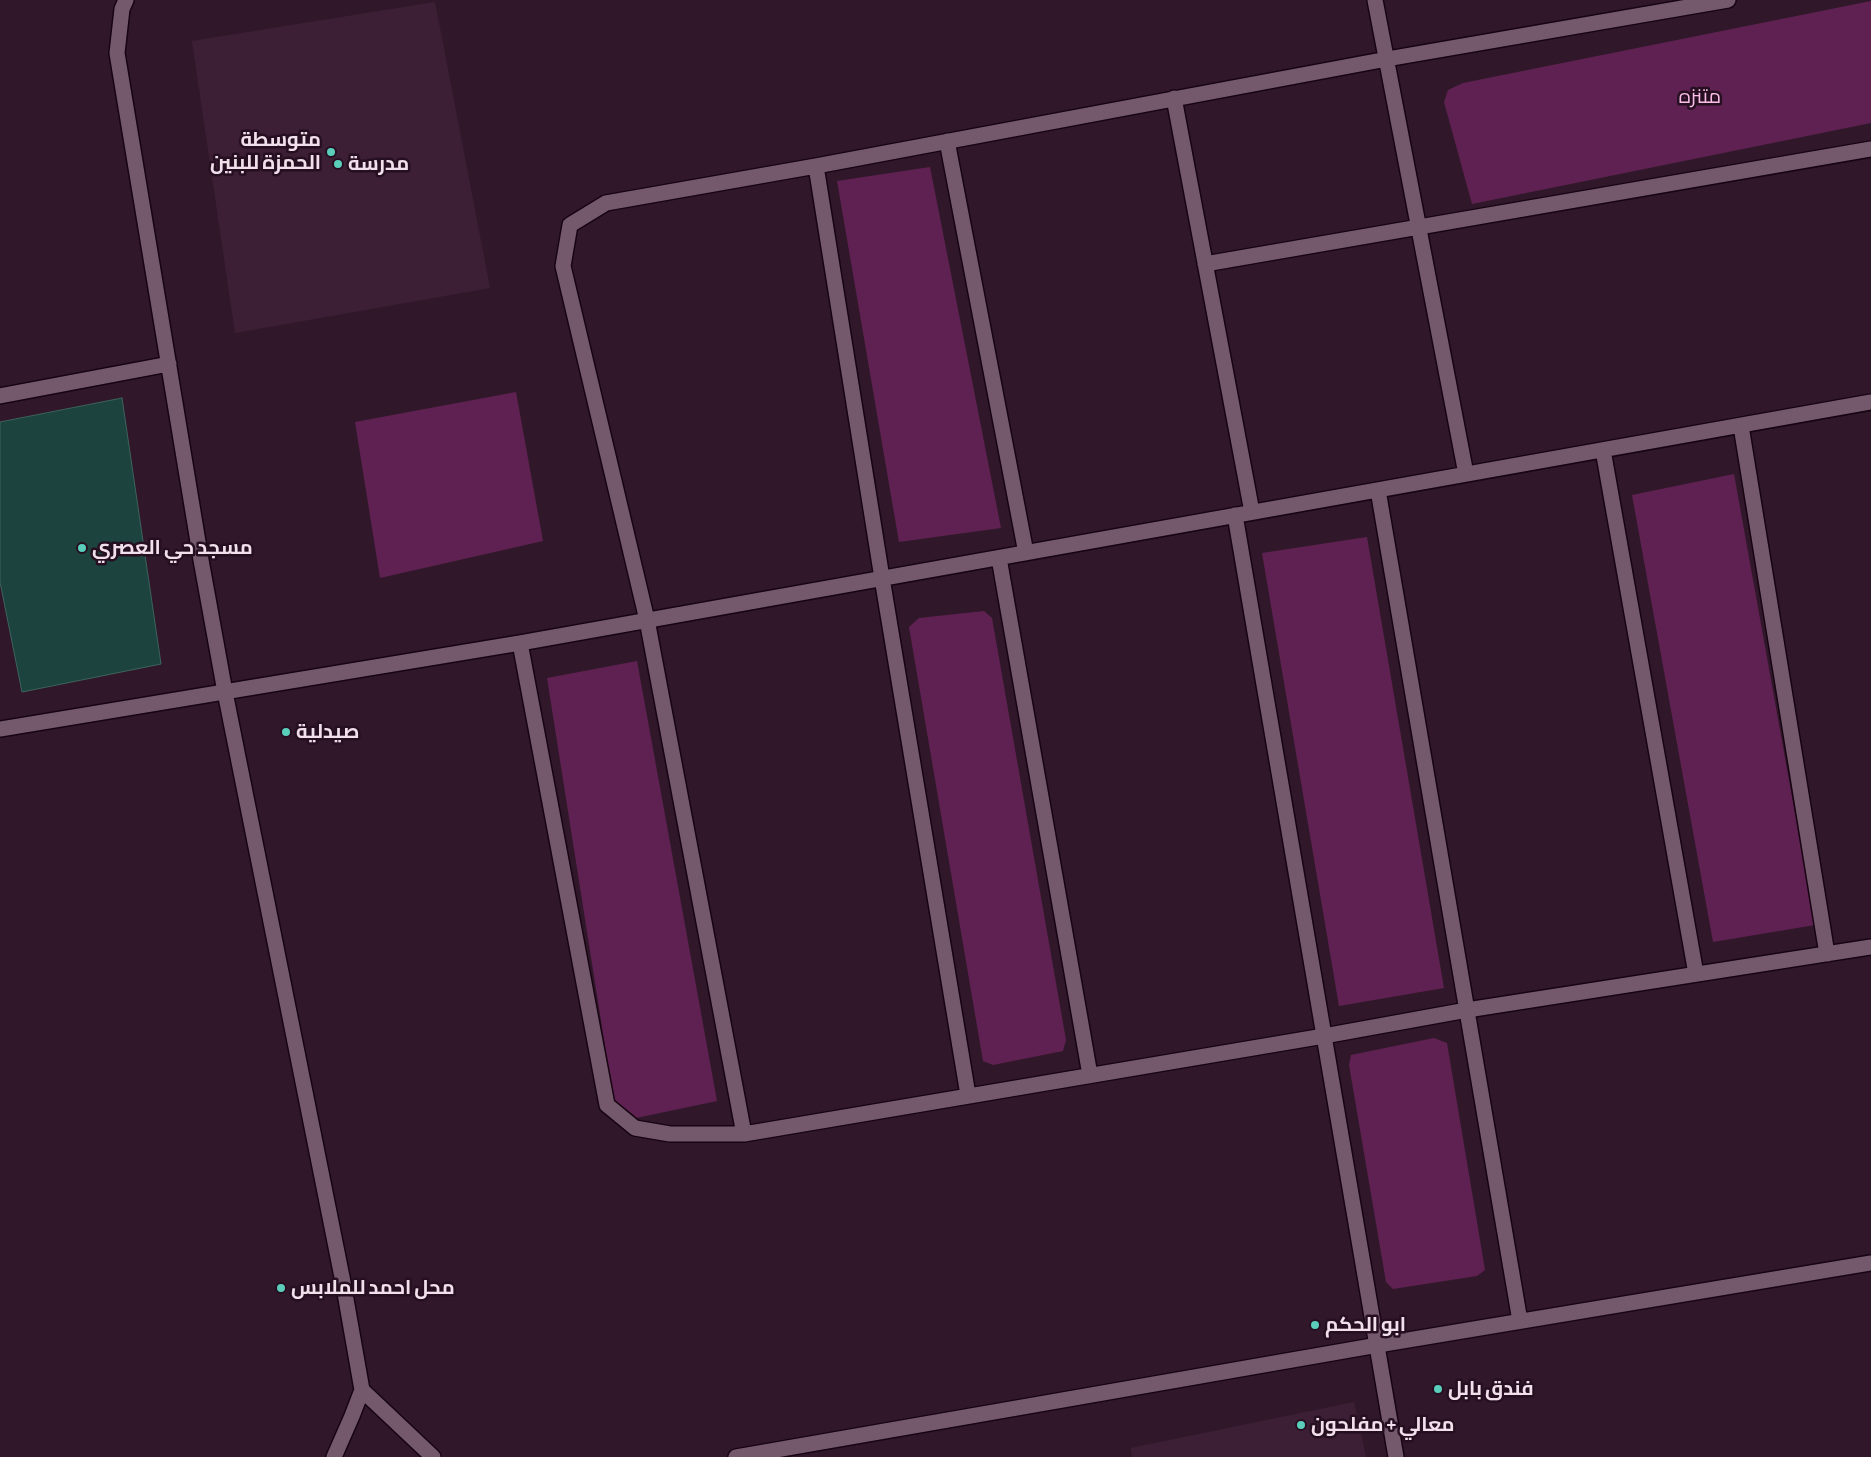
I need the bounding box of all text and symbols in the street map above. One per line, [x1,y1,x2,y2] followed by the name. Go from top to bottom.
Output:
[1679,85,1721,109] park label: متنزه
[210,128,321,175] place label: متوسطة الحمزة للبنين
[325,146,337,158] marker: متوسطة الحمزة للبنين
[348,152,409,176] place label: مدرسة
[332,158,344,170] marker: مدرسة
[92,536,253,560] place label: مسجد حي العصري
[76,542,88,554] marker: مسجد حي العصري
[296,720,359,744] place label: صيدلية
[280,726,292,738] marker: صيدلية
[291,1276,455,1300] place label: محل احمد للملابس
[275,1282,287,1294] marker: محل احمد للملابس
[1325,1313,1406,1337] place label: ابو الحكم
[1309,1319,1321,1331] marker: ابو الحكم
[1448,1377,1534,1401] place label: فندق بابل
[1432,1383,1444,1395] marker: فندق بابل
[1311,1413,1455,1437] place label: معالي + مفلحون
[1295,1419,1307,1431] marker: معالي + مفلحون

